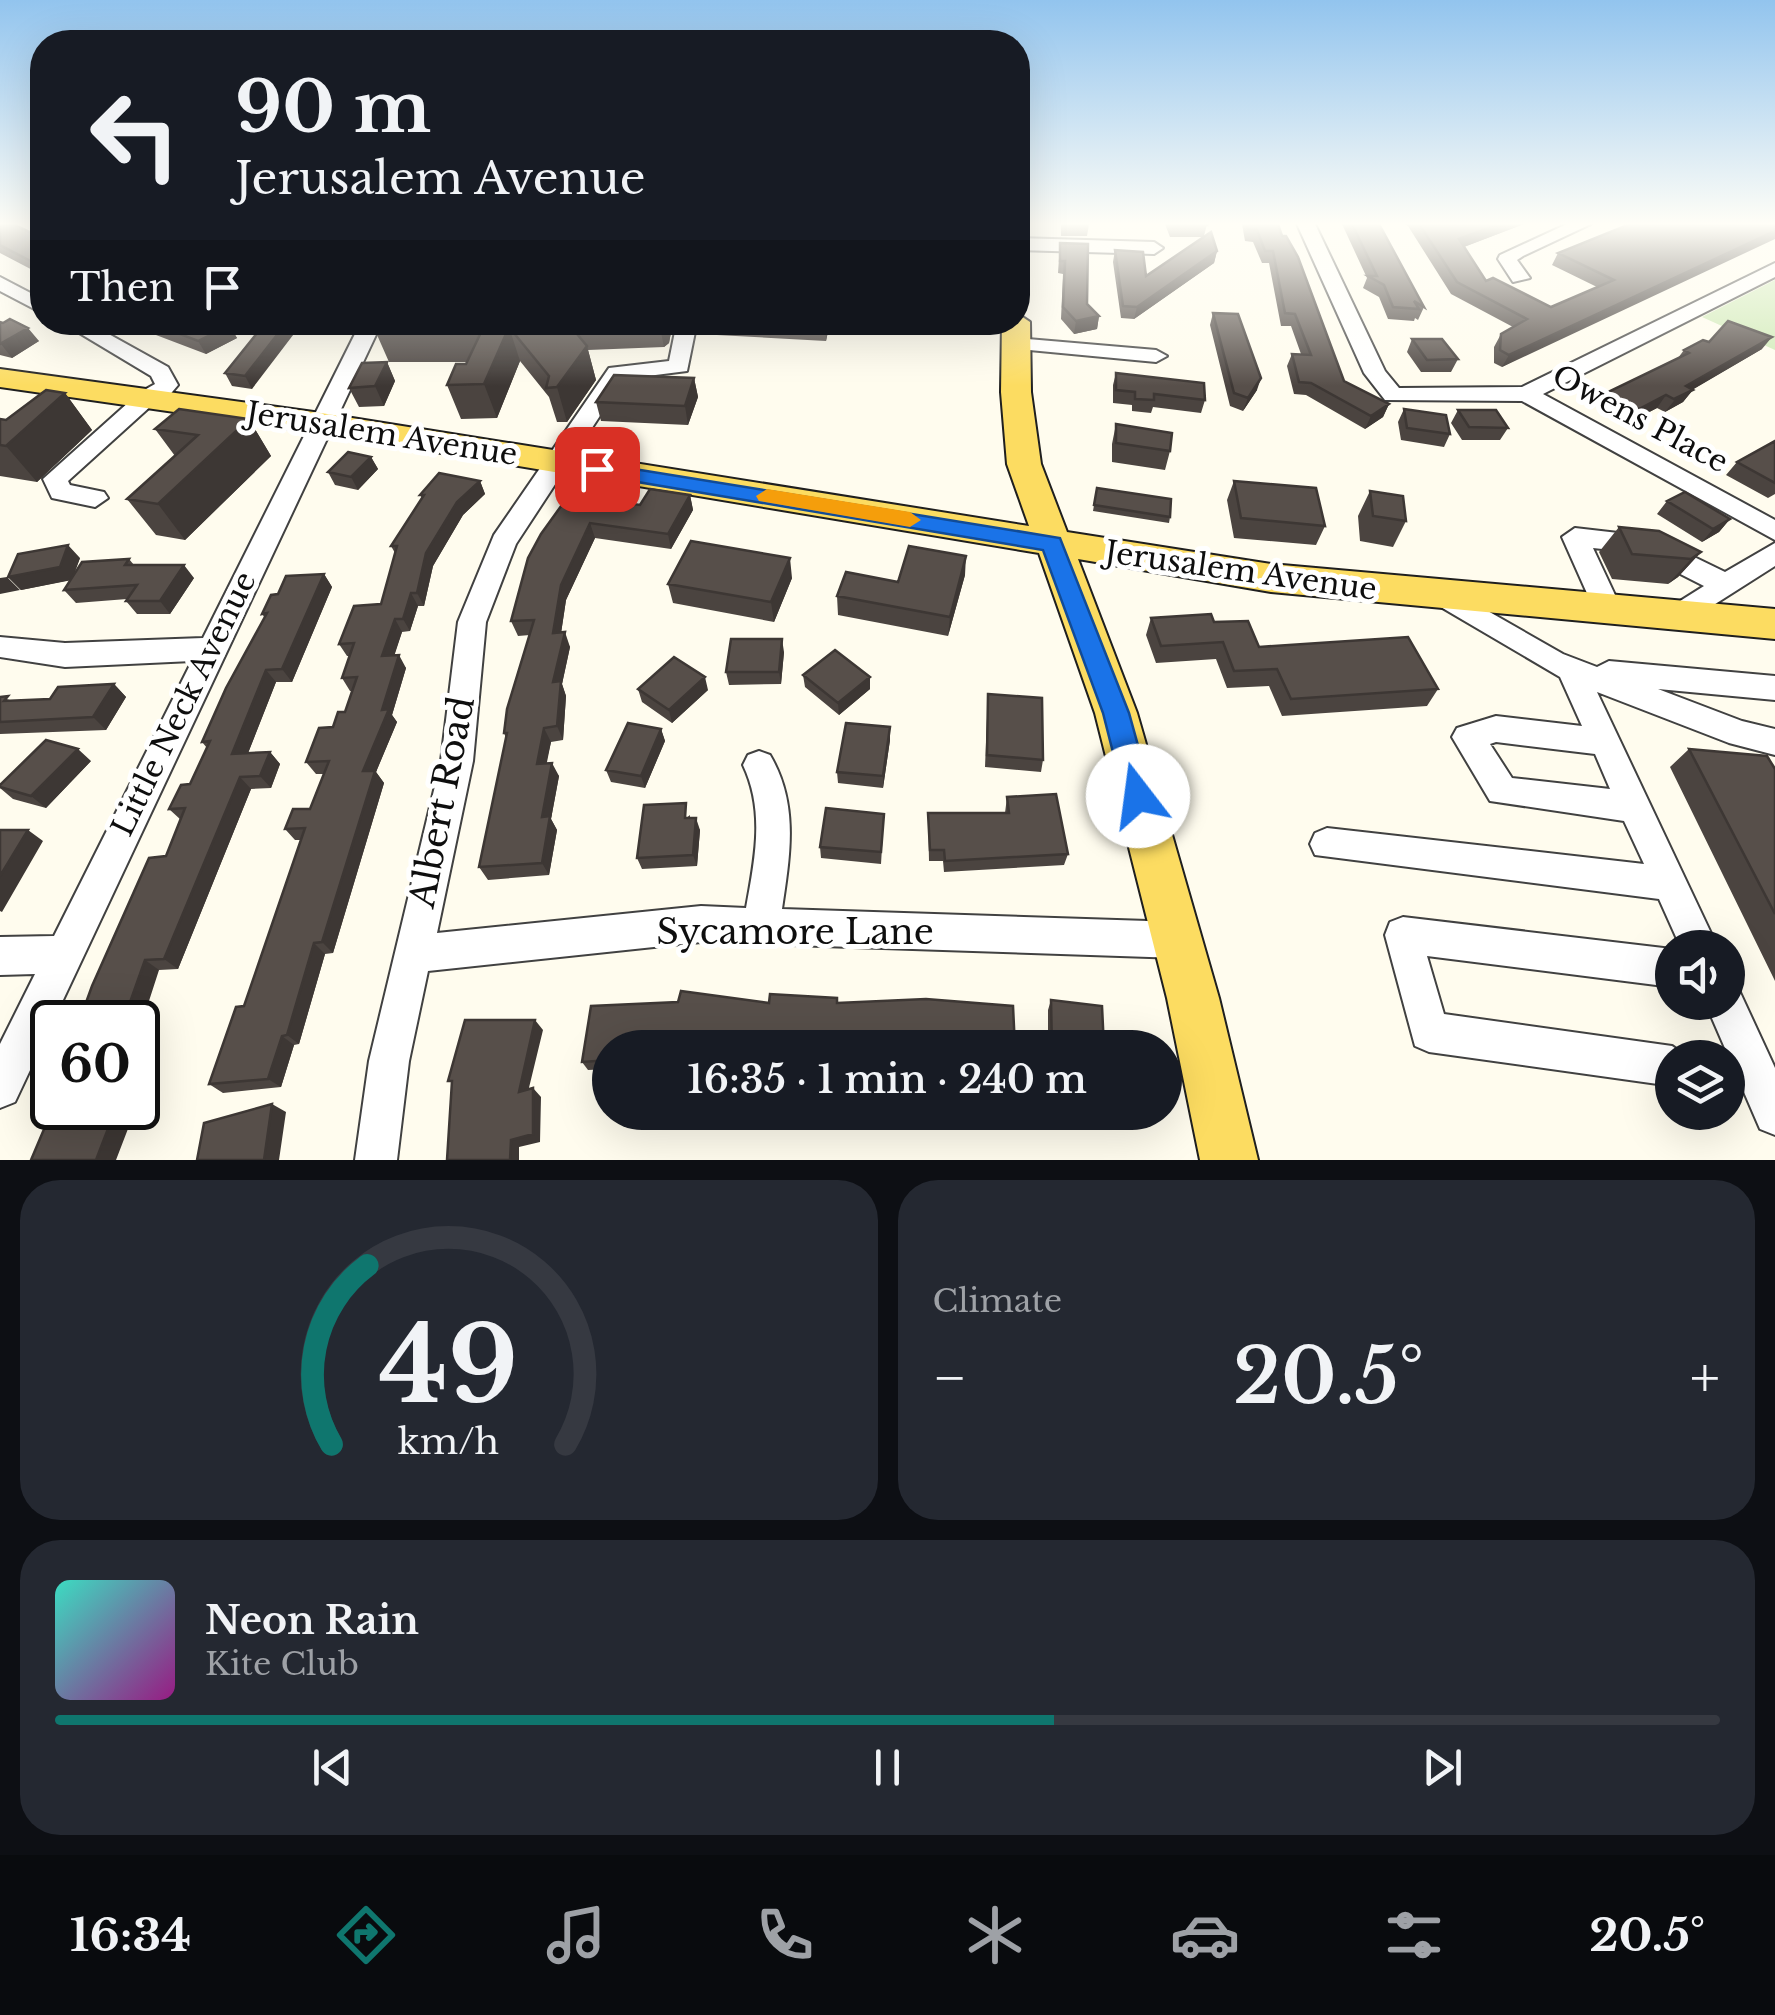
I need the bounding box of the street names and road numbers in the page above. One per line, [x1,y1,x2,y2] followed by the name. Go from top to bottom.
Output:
[1546,357,1734,480] street label: Owens Place
[240,393,520,473] street label: Jerusalem Avenue
[1099,533,1379,608] street label: Jerusalem Avenue
[103,566,264,842] street label: Little Neck Avenue
[400,693,483,912] street label: Albert Road
[656,910,934,953] street label: Sycamore Lane

